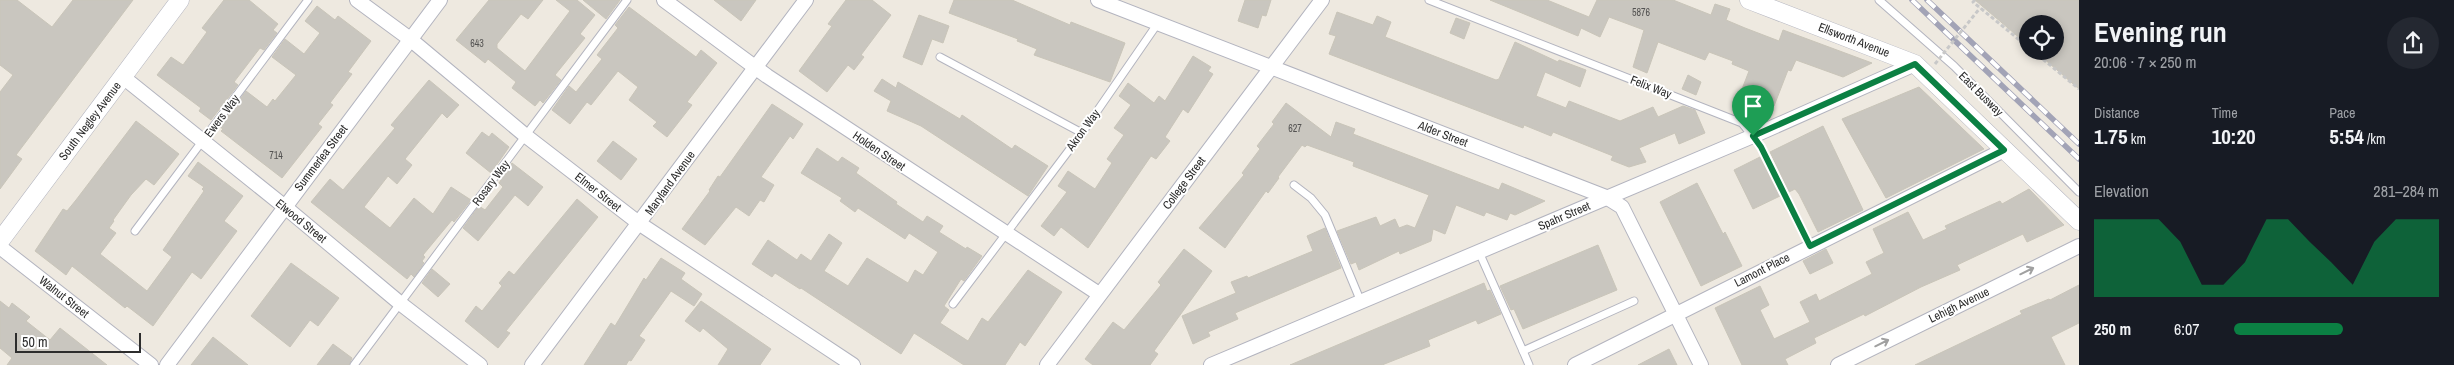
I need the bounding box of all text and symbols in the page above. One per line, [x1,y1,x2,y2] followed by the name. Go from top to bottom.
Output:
[1632,6,1651,19] house number: 5876
[2094,13,2227,51] text: Evening run
[2019,15,2064,60] map controls
[2019,15,2064,60] button: locate
[2387,17,2439,69] button: share
[1816,19,1892,61] street label: Ellsworth Avenue
[470,37,484,50] house number: 643
[2094,51,2197,73] text: 20:06 · 7 × 250 m
[1955,68,2007,120] street label: East Busway
[1628,72,1674,102] street label: Felix Way
[55,78,125,164] street label: South Negley Avenue
[1732,85,1774,136] pin
[201,91,243,141] street label: Ewers Way
[1739,92,1767,120] icon: arrive
[2094,104,2139,122] text: Distance
[2212,104,2238,122] text: Time
[2329,104,2356,122] text: Pace
[1062,106,1104,155] street label: Akron Way
[1415,117,1470,151] street label: Alder Street
[291,121,351,194] street label: Summerlea Street
[1288,122,1302,135] house number: 627
[2094,122,2128,151] text: 1.75
[2212,122,2256,151] text: 10:20
[2329,122,2364,151] text: 5:54
[850,128,909,175] street label: Holden Street
[2128,130,2146,148] text: km
[2364,130,2385,148] text: /km
[641,148,699,218] street label: Maryland Avenue
[269,149,283,162] house number: 714
[1159,153,1209,213] street label: College Street
[469,157,513,209] street label: Rosary Way
[572,169,625,215] street label: Elmer Street
[2094,180,2149,202] text: Elevation
[2373,180,2439,202] text: 281–284 m
[272,196,330,247] street label: Elwood Street
[1535,198,1593,234] street label: Spahr Street
[1732,249,1792,291] street label: Lamont Place
[2020,266,2035,276] one-way arrow
[36,272,92,322] street label: Walnut Street
[1926,283,1992,327] street label: Lehigh Avenue
[2094,318,2131,340] text: 250 m
[2174,318,2200,340] text: 6:07
[15,330,141,353] scale bar
[22,333,48,351] text: 50 m
[1874,338,1889,347] one-way arrow

